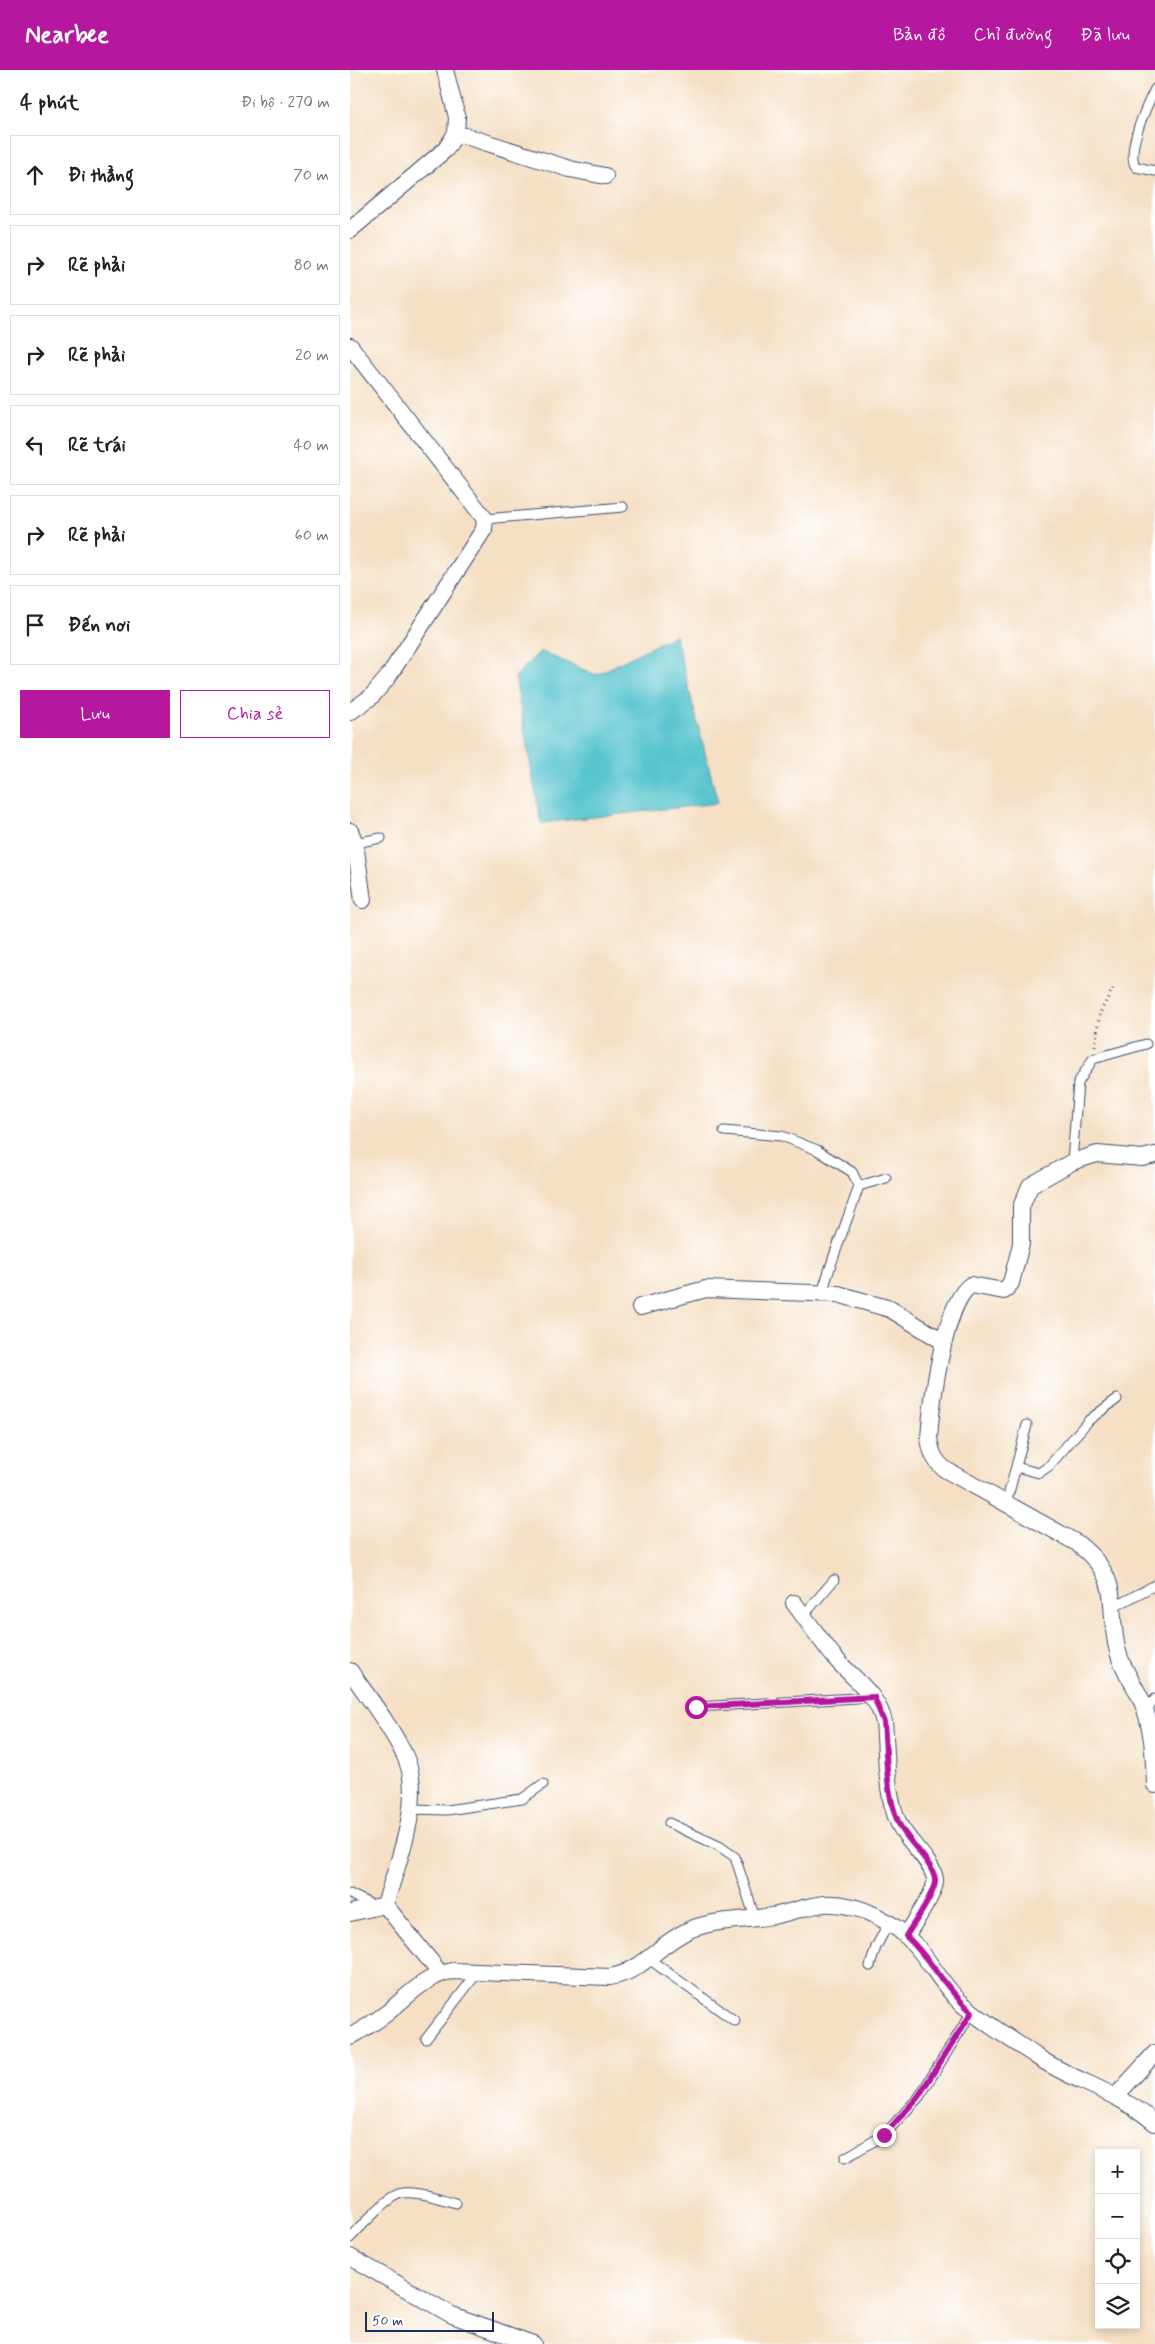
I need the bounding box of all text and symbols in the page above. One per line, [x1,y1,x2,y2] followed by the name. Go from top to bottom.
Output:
[25,20,109,51] text: Nearbee
[893,23,945,47] text: Bản đồ
[973,23,1052,47] text: Chỉ đường
[1080,23,1130,47] text: Đã lưu
[20,89,79,117] text: 4 phút
[241,92,330,113] text: Đi bộ · 270 m
[21,161,49,189] icon: ahead
[68,163,134,188] text: Đi thẳng
[293,165,329,186] text: 70 m
[21,251,49,279] icon: right
[68,253,125,278] text: Rẽ phải
[294,255,329,276] text: 80 m
[21,341,49,369] icon: right
[68,343,125,368] text: Rẽ phải
[295,345,329,366] text: 20 m
[21,431,49,459] icon: left
[68,433,126,458] text: Rẽ trái
[293,435,329,456] text: 40 m
[21,521,49,549] icon: right
[68,523,125,548] text: Rẽ phải
[295,525,329,546] text: 60 m
[21,611,49,639] icon: arrive
[68,613,130,638] text: Đến nơi
[20,690,170,738] button: Lưu
[180,690,330,738] button: Chia sẻ
[685,1696,708,1719] route start
[873,2124,896,2147] route end
[1095,2149,1140,2329] map controls
[1095,2149,1140,2194] button: +
[1095,2194,1140,2239] button: −
[1095,2239,1140,2284] button: locate
[1095,2284,1140,2329] button: layers
[365,2309,494,2332] scale bar
[372,2312,403,2330] text: 50 m

